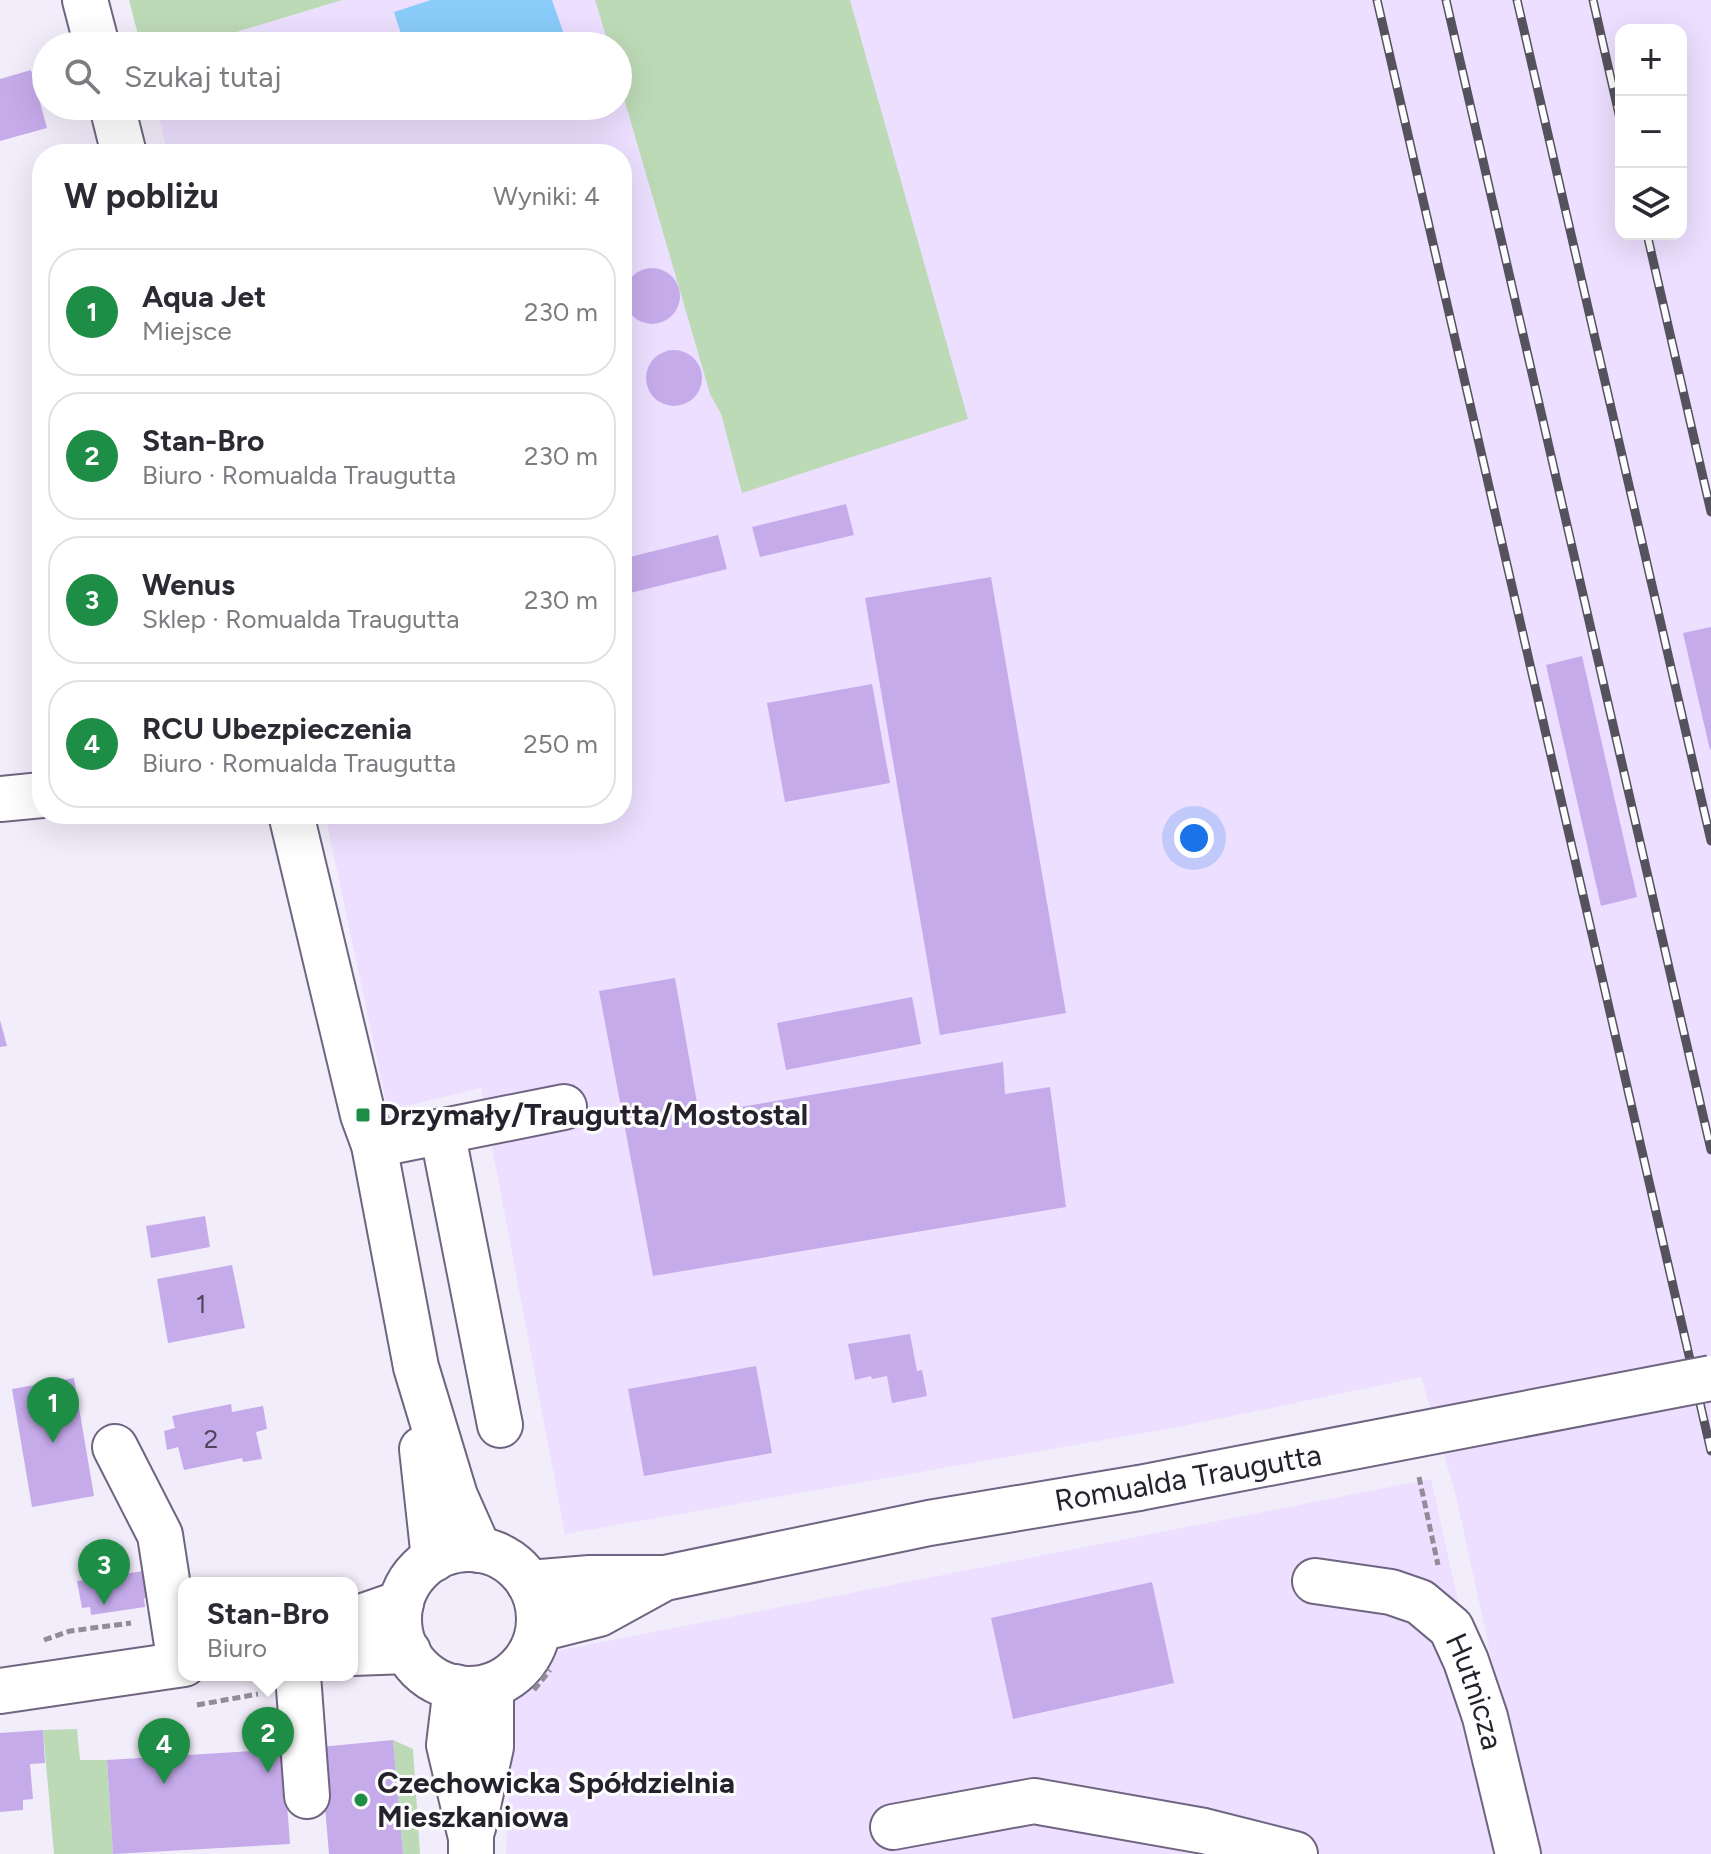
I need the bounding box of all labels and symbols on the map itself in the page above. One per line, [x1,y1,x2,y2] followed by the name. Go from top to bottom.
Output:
[1174,818,1214,858] your location
[379,1096,808,1133] place label: Drzymały/Traugutta/Mostostal
[354,1106,372,1124] marker: Drzymały/Traugutta/Mostostal
[196,1288,206,1320] house number: 1
[27,1377,79,1443] pin: 1
[204,1423,218,1455] house number: 2
[1052,1436,1324,1519] street label: Romualda Traugutta
[78,1539,130,1605] pin: 3
[1438,1627,1511,1753] street label: Hutnicza
[242,1707,294,1773] pin: 2
[138,1718,190,1784] pin: 4
[377,1764,735,1835] place label: Czechowicka Spółdzielnia Mieszkaniowa
[352,1791,370,1809] marker: Czechowicka Spółdzielnia Mieszkaniowa

